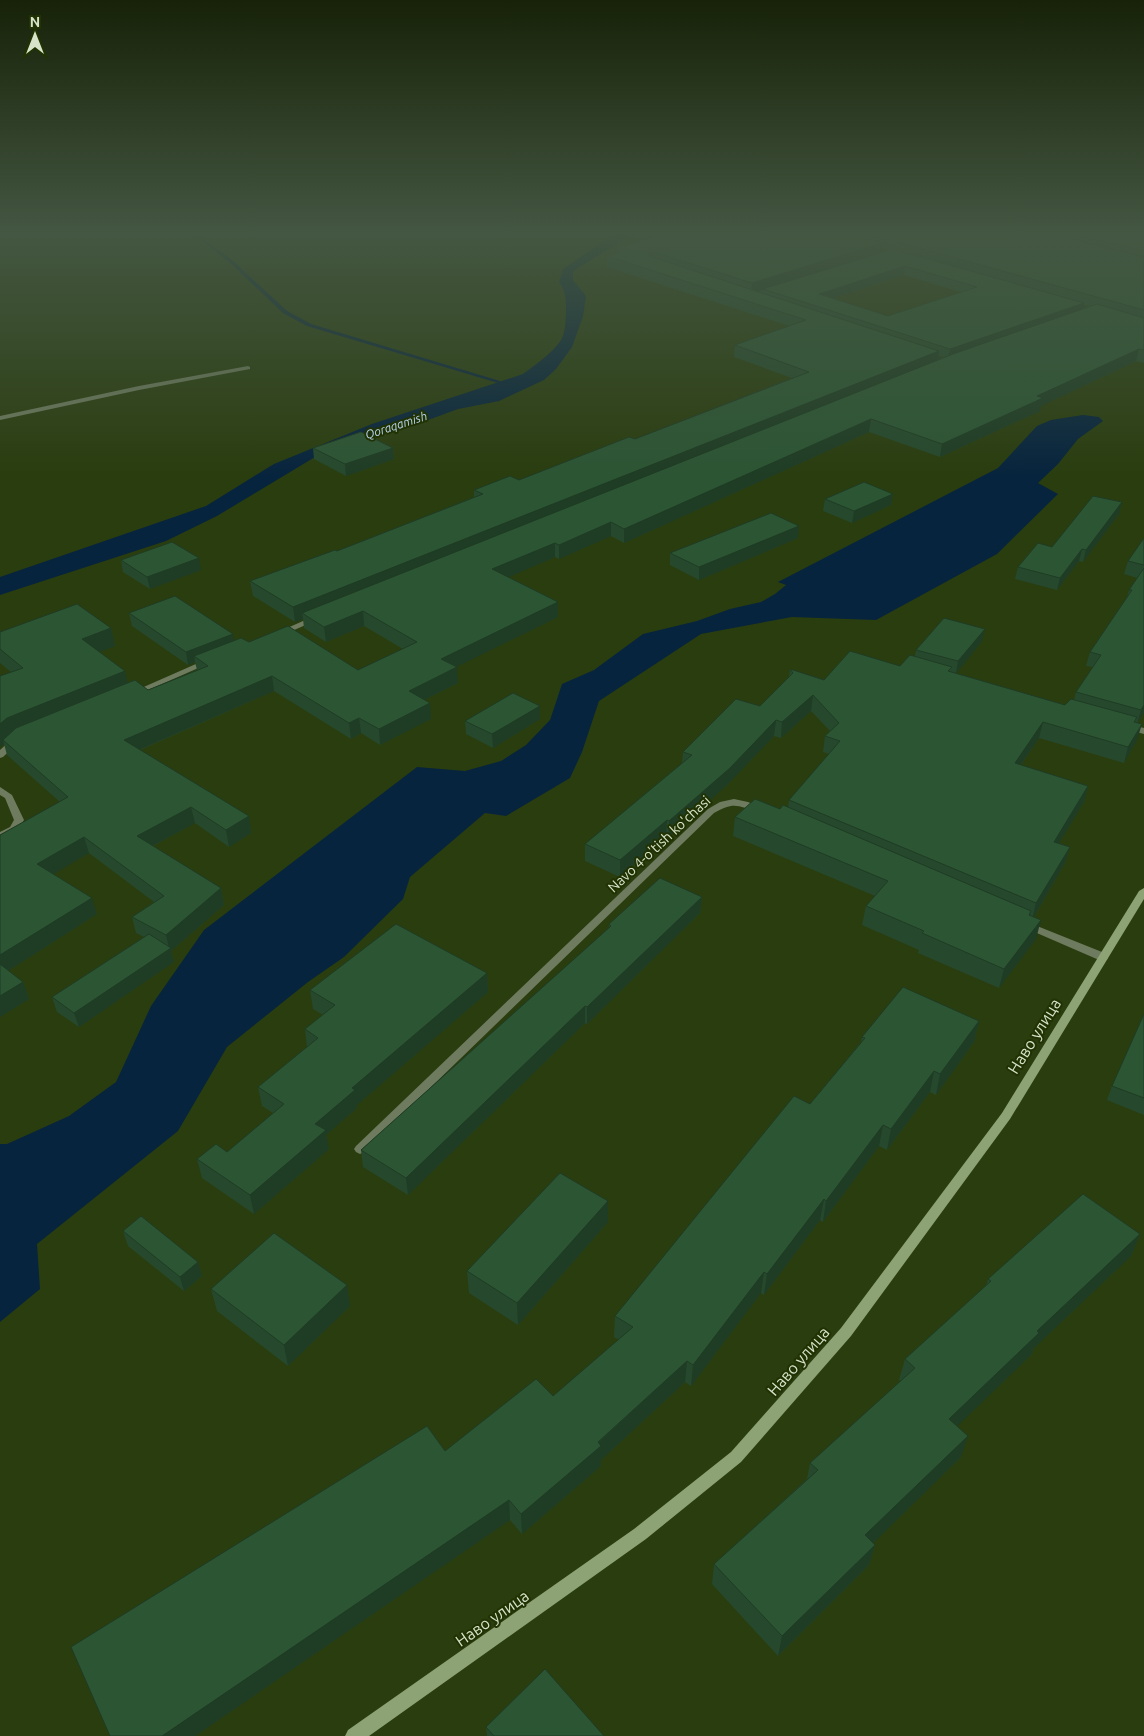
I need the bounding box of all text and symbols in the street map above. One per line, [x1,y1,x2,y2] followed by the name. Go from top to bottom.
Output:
[10,10,60,60] north arrow
[30,14,40,30] text: N
[363,409,429,441] water label: Qoraqamish
[605,792,713,896] street label: Navo 4-o'tish ko'chasi
[1004,995,1064,1077] street label: Наво улица
[763,1323,833,1399] street label: Наво улица
[452,1586,532,1650] street label: Наво улица

